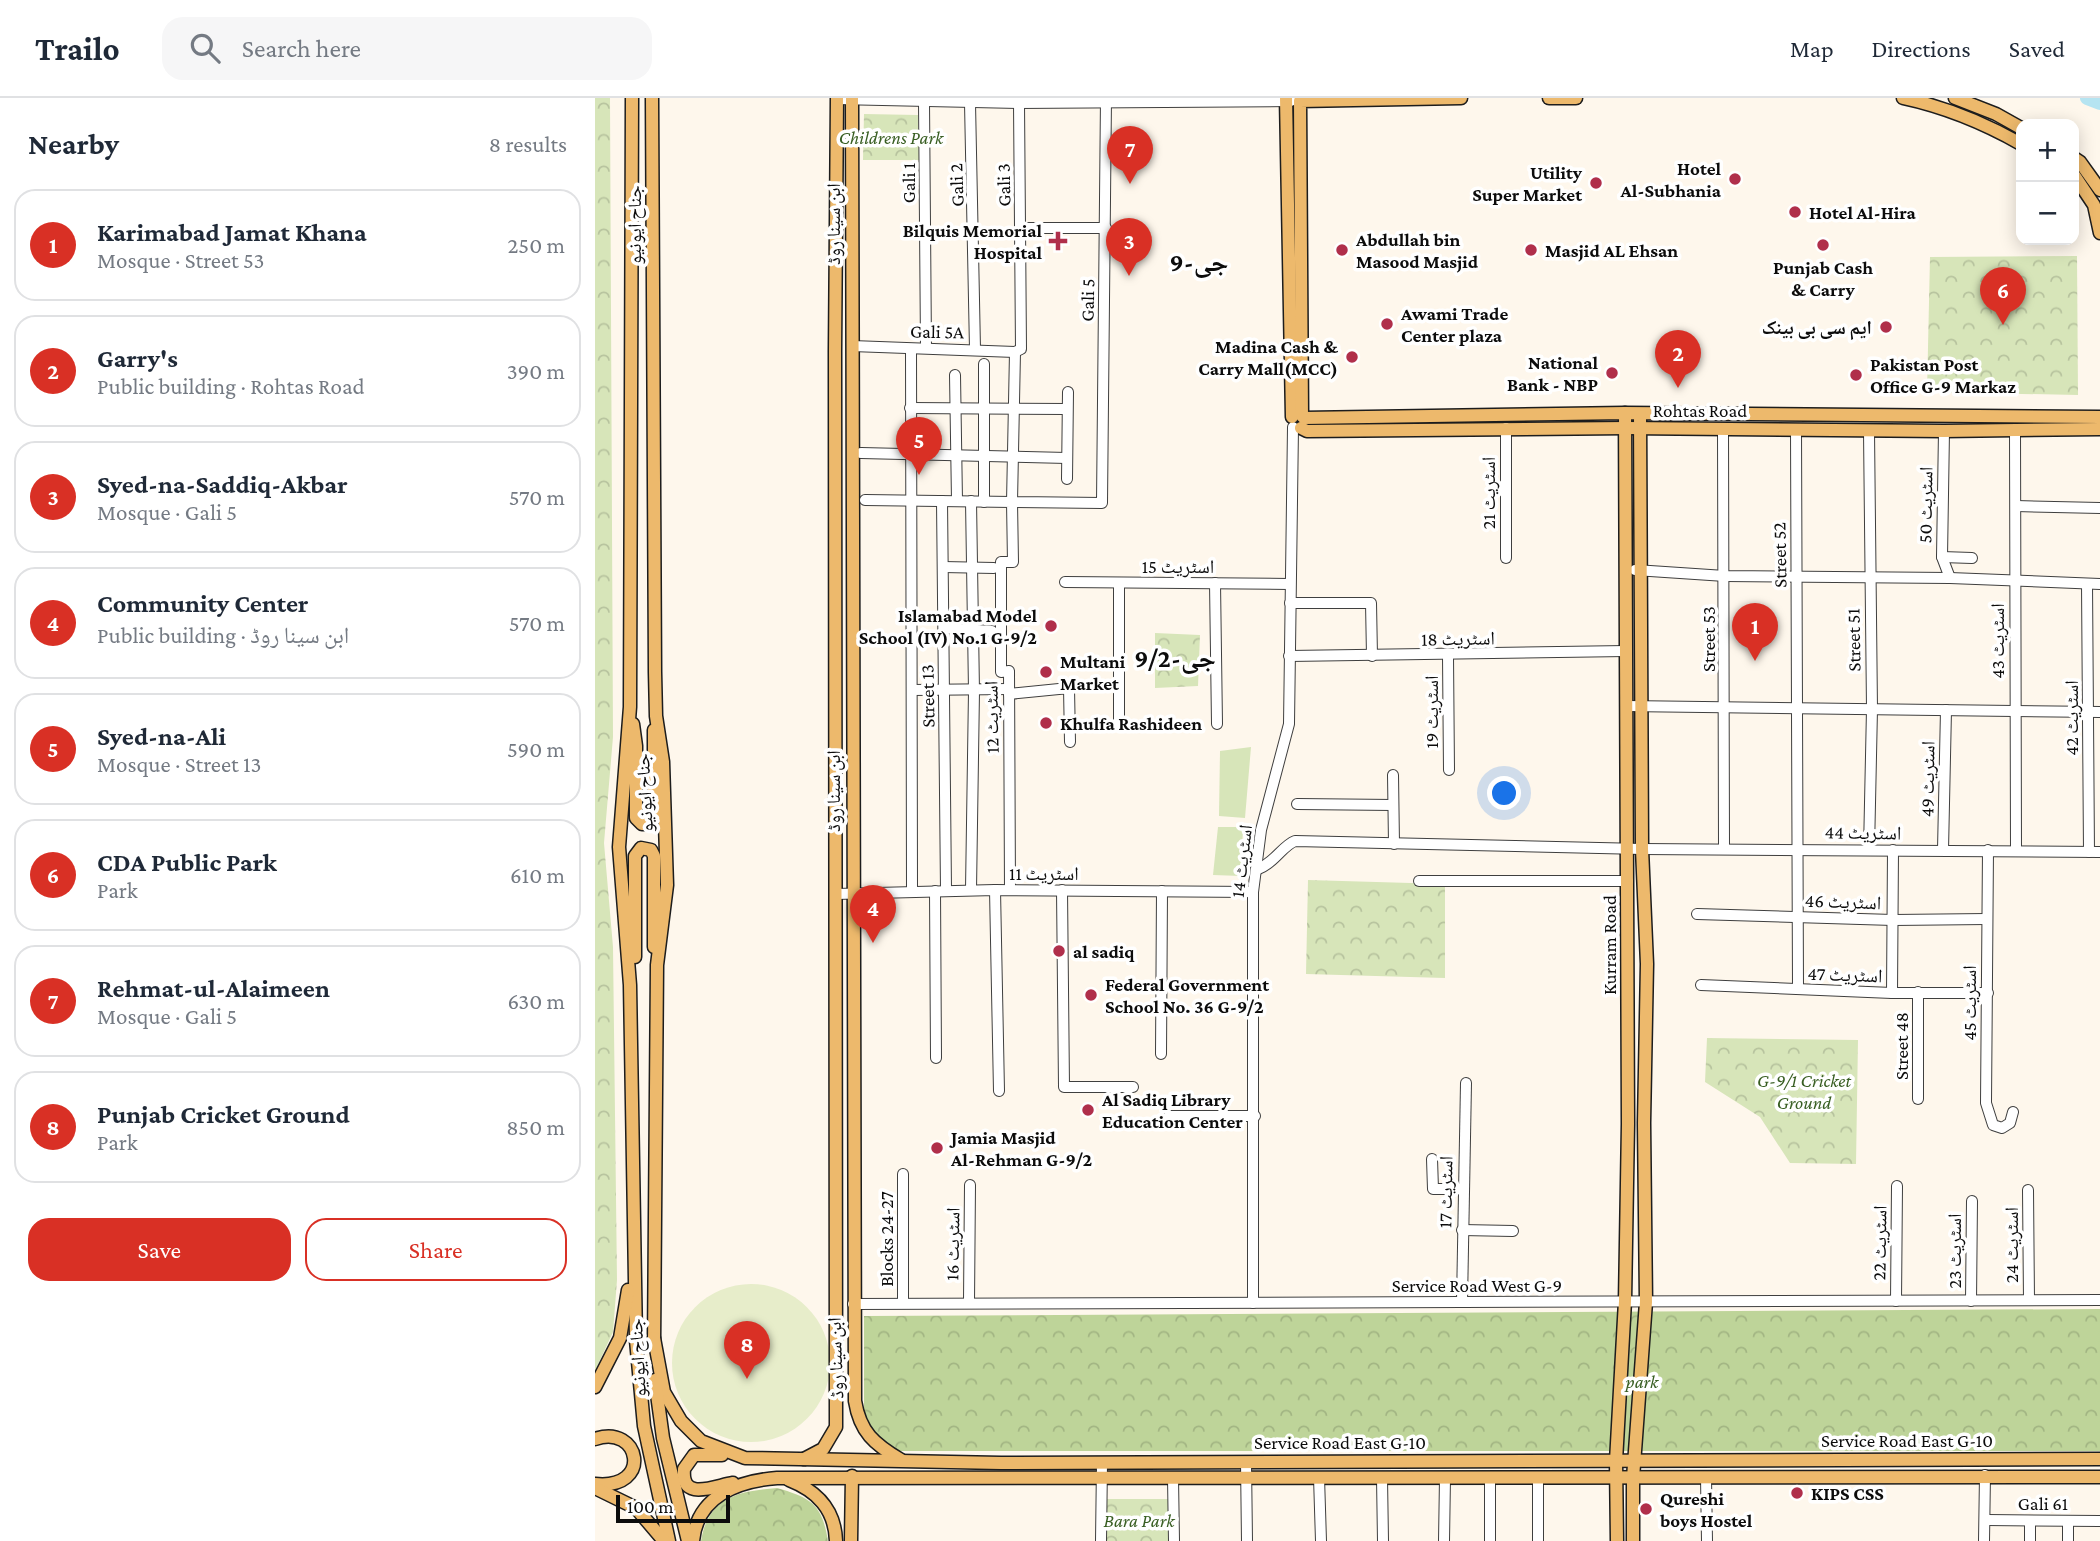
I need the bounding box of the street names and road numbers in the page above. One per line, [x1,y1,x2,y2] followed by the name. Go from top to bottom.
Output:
[898,163,919,203] street label: Gali 1
[945,163,968,207] street label: Gali 2
[993,163,1014,207] street label: Gali 3
[823,183,845,265] street label: ابن سینا روڈ
[624,186,646,264] street label: جناح ایونیو
[1077,278,1098,322] street label: Gali 5
[910,321,964,342] street label: Gali 5A
[1653,400,1747,421] street label: Rohtas Road
[1478,457,1500,529] street label: اسٹریٹ 21
[1914,466,1938,544] street label: اسٹریٹ 50
[1768,522,1791,588] street label: Street 52
[1142,556,1214,578] street label: اسٹریٹ 15
[1987,603,2009,679] street label: اسٹریٹ 43
[1698,606,1719,672] street label: Street 53
[1842,608,1865,672] street label: Street 51
[1421,627,1495,651] street label: اسٹریٹ 18
[916,664,939,728] street label: Street 13
[1421,675,1443,749] street label: اسٹریٹ 19
[2061,680,2083,756] street label: اسٹریٹ 42
[980,681,1004,753] street label: اسٹریٹ 12
[1916,741,1940,817] street label: اسٹریٹ 49
[823,750,845,832] street label: ابن سینا روڈ
[632,753,658,833] street label: جناح ایونیو
[1825,821,1901,845] street label: اسٹریٹ 44
[1227,823,1257,899] street label: اسٹریٹ 14
[1009,863,1079,885] street label: اسٹریٹ 11
[1804,890,1882,914] street label: اسٹریٹ 46
[1599,895,1620,995] street label: Kurram Road
[1807,963,1883,987] street label: اسٹریٹ 47
[1959,965,1981,1041] street label: اسٹریٹ 45
[1891,1012,1912,1080] street label: Street 48
[1434,1156,1458,1228] street label: اسٹریٹ 17
[876,1191,897,1287] street label: Blocks 24-27
[1868,1205,1892,1281] street label: اسٹریٹ 22
[941,1207,965,1281] street label: اسٹریٹ 16
[2001,1207,2023,1283] street label: اسٹریٹ 24
[1944,1213,1966,1289] street label: اسٹریٹ 23
[1392,1275,1562,1296] street label: Service Road West G-9
[824,1317,848,1399] street label: ابن سینا روڈ
[625,1318,651,1398] street label: جناح ایونیو
[1821,1430,1993,1451] street label: Service Road East G-10
[1254,1432,1426,1453] street label: Service Road East G-10
[2018,1493,2068,1514] street label: Gali 61

